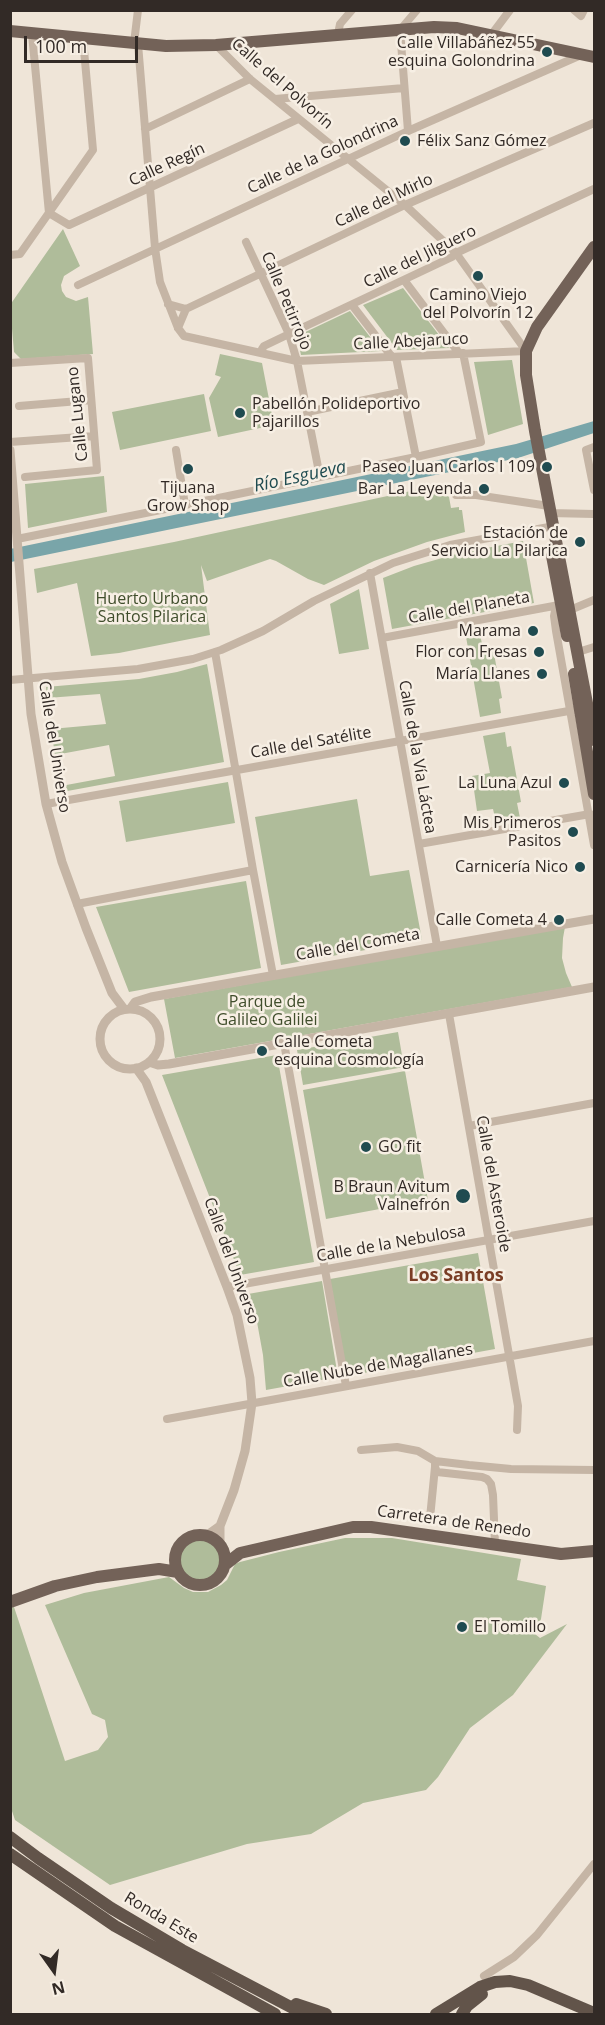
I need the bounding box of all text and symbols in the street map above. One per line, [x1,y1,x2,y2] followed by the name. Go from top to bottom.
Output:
[27,24,141,62] scale bar
[388,33,535,71] place label: Calle Villabáñez 55 esquina Golondrina
[35,34,87,58] text: 100 m
[227,35,337,133] street label: Calle del Polvorín
[540,45,554,59] marker: Calle Villabáñez 55 esquina Golondrina
[245,112,401,198] street label: Calle de la Golondrina
[417,131,547,151] place label: Félix Sanz Gómez
[398,134,412,148] marker: Félix Sanz Gómez
[126,139,208,191] street label: Calle Regín
[332,170,436,232] street label: Calle del Mirlo
[360,221,480,293] street label: Calle del Jilguero
[257,249,315,353] street label: Calle Petirrojo
[471,269,485,283] marker: Camino Viejo del Polvorín 12
[423,285,533,323] place label: Camino Viejo del Polvorín 12
[353,329,469,355] street label: Calle Abejaruco
[63,366,93,462] street label: Calle Lugano
[252,394,420,432] place label: Pabellón Polideportivo Pajarillos
[233,406,247,420] marker: Pabellón Polideportivo Pajarillos
[252,457,348,497] water label: Río Esgueva
[362,457,535,477] place label: Paseo Juan Carlos I 109
[540,460,554,474] marker: Paseo Juan Carlos I 109
[181,462,195,476] marker: Tijuana Grow Shop
[147,478,229,516] place label: Tijuana Grow Shop
[358,479,472,499] place label: Bar La Leyenda
[477,482,491,496] marker: Bar La Leyenda
[431,523,568,561] place label: Estación de Servicio La Pilarica
[573,535,587,549] marker: Estación de Servicio La Pilarica
[407,588,531,628] street label: Calle del Planeta
[96,589,208,627] park label: Huerto Urbano Santos Pilarica
[459,621,521,641] place label: Marama
[526,624,540,638] marker: Marama
[415,642,527,662] place label: Flor con Fresas
[532,645,546,659] marker: Flor con Fresas
[435,664,530,684] place label: María Llanes
[535,667,549,681] marker: María Llanes
[394,679,440,835] street label: Calle de la Vía Láctea
[34,680,74,814] street label: Calle del Universo
[249,723,373,763] street label: Calle del Satélite
[458,773,552,793] place label: La Luna Azul
[557,776,571,790] marker: La Luna Azul
[463,813,561,851] place label: Mis Primeros Pasitos
[566,825,580,839] marker: Mis Primeros Pasitos
[455,857,568,877] place label: Carnicería Nico
[573,860,587,874] marker: Carnicería Nico
[435,910,547,930] place label: Calle Cometa 4
[552,913,566,927] marker: Calle Cometa 4
[295,925,421,965] street label: Calle del Cometa
[216,992,318,1030] park label: Parque de Galileo Galilei
[274,1032,424,1070] place label: Calle Cometa esquina Cosmología
[255,1044,269,1058] marker: Calle Cometa esquina Cosmología
[472,1114,514,1254] street label: Calle del Asteroide
[378,1137,421,1157] place label: GO fit
[359,1140,373,1154] marker: GO fit
[333,1177,450,1215] place label: B Braun Avitum Valnefrón
[454,1187,472,1205] marker: B Braun Avitum Valnefrón
[199,1195,263,1327] street label: Calle del Universo
[315,1221,467,1267] street label: Calle de la Nebulosa
[408,1265,504,1287] district label: Los Santos
[282,1340,474,1392] street label: Calle Nube de Magallanes
[376,1502,532,1542] street label: Carretera de Renedo
[474,1617,546,1637] place label: El Tomillo
[455,1620,469,1634] marker: El Tomillo
[120,1888,202,1948] street label: Ronda Este
[24,1941,84,2001] north arrow
[49,1976,67,2001] text: N

